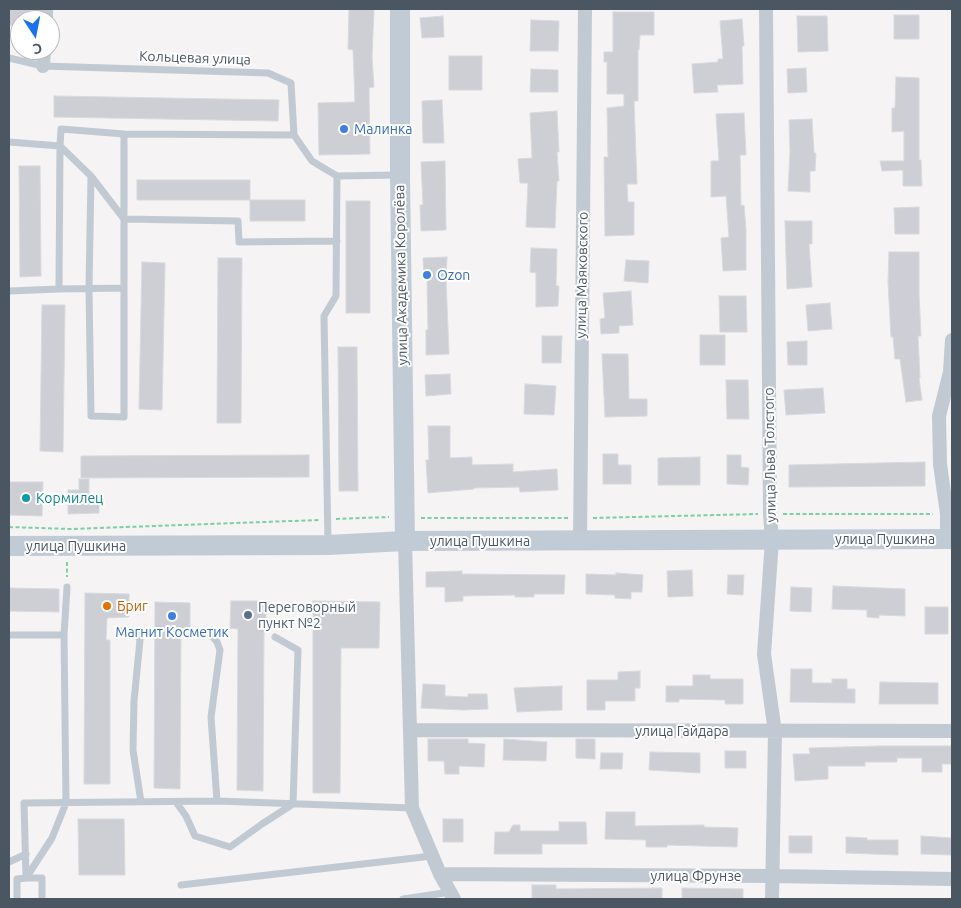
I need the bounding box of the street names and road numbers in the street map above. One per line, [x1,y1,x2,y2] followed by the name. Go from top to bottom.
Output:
[139,48,251,68] street label: Кольцевая улица
[391,184,411,366] street label: улица Академика Королёва
[572,211,592,339] street label: улица Маяковского
[760,387,780,523] street label: улица Льва Толстого
[835,531,935,547] street label: улица Пушкина
[430,533,530,549] street label: улица Пушкина
[26,538,126,554] street label: улица Пушкина
[635,723,729,739] street label: улица Гайдара
[650,868,742,884] street label: улица Фрунзе

